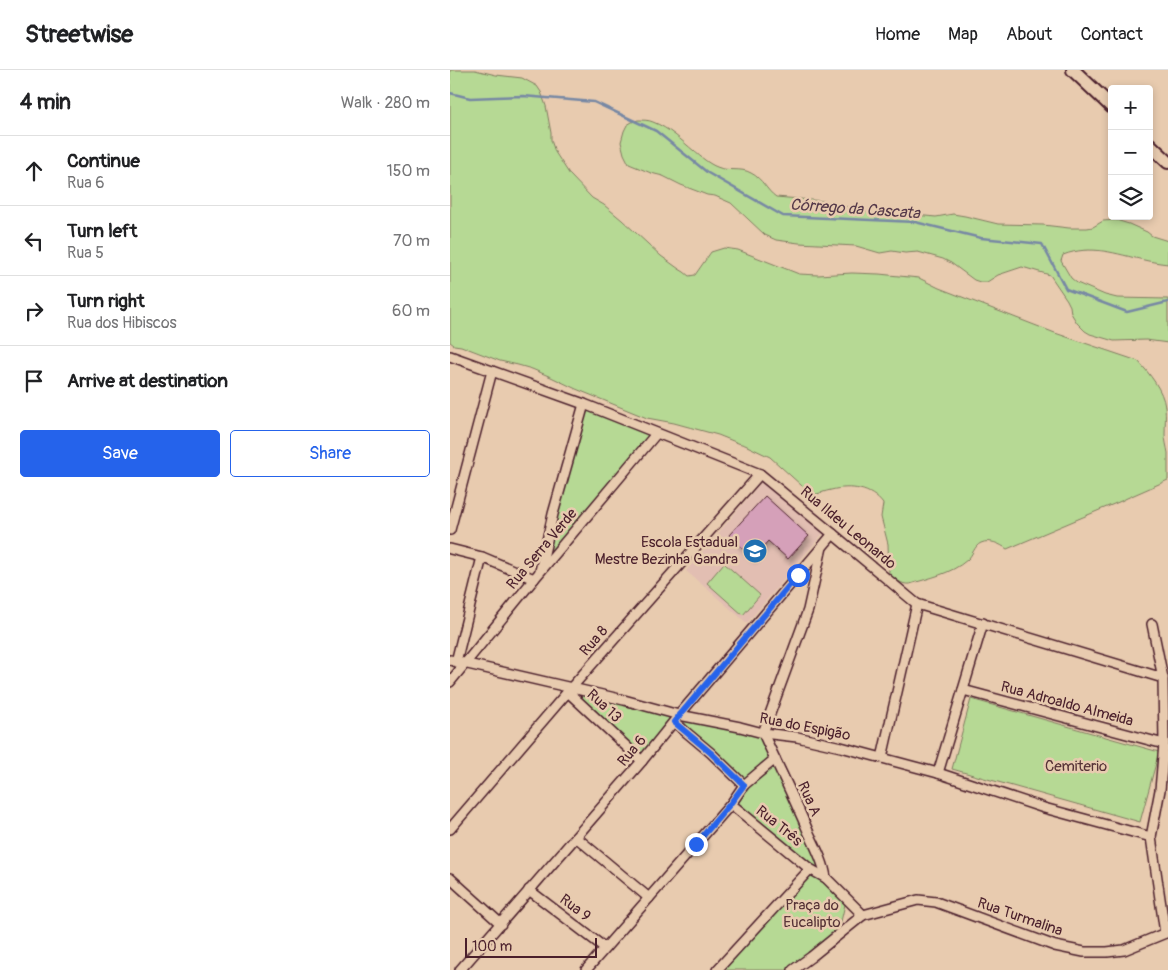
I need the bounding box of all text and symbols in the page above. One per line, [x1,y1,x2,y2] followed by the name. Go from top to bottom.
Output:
[25,20,133,49] text: Streetwise
[875,23,920,46] text: Home
[948,23,978,46] text: Map
[1006,23,1052,46] text: About
[1080,23,1143,46] text: Contact
[1108,85,1153,220] map controls
[1108,85,1153,130] button: +
[20,89,71,116] text: 4 min
[341,93,430,113] text: Walk · 280 m
[1108,130,1153,175] button: −
[67,149,140,173] text: Continue
[20,157,48,185] icon: ahead
[386,161,430,181] text: 150 m
[67,173,105,193] text: Rua 6
[1108,175,1153,220] button: layers
[789,194,922,224] water label: Córrego da Cascata
[67,219,137,243] text: Turn left
[20,227,48,255] icon: left
[393,231,430,251] text: 70 m
[67,243,104,263] text: Rua 5
[67,289,145,313] text: Turn right
[20,297,48,325] icon: right
[392,301,430,321] text: 60 m
[67,313,177,333] text: Rua dos Hibiscos
[20,367,48,395] icon: arrive
[67,369,228,393] text: Arrive at destination
[20,430,220,477] button: Save
[230,430,430,477] button: Share
[796,482,900,574] street label: Rua Ildeu Leonardo
[503,504,582,593] street label: Rua Serra Verde
[595,533,738,569] place label: Escola Estadual Mestre Bezinha Gandra
[742,538,768,564] school or university icon: Escola Estadual Mestre Bezinha Gandra
[787,564,810,587] route start
[576,622,613,660] street label: Rua 8
[999,677,1135,731] street label: Rua Adroaldo Almeida
[583,685,625,727] street label: Rua 13
[758,709,852,745] street label: Rua do Espigão
[613,731,651,771] street label: Rua 6
[1045,757,1107,776] park label: Cemiterio
[793,779,825,820] street label: Rua A
[752,802,806,851] street label: Rua Três
[685,833,708,856] route end
[556,890,594,926] street label: Rua 9
[975,894,1065,940] street label: Rua Turmalina
[783,896,841,932] park label: Praça do Eucalipto
[465,935,598,958] scale bar
[472,938,512,955] text: 100 m

